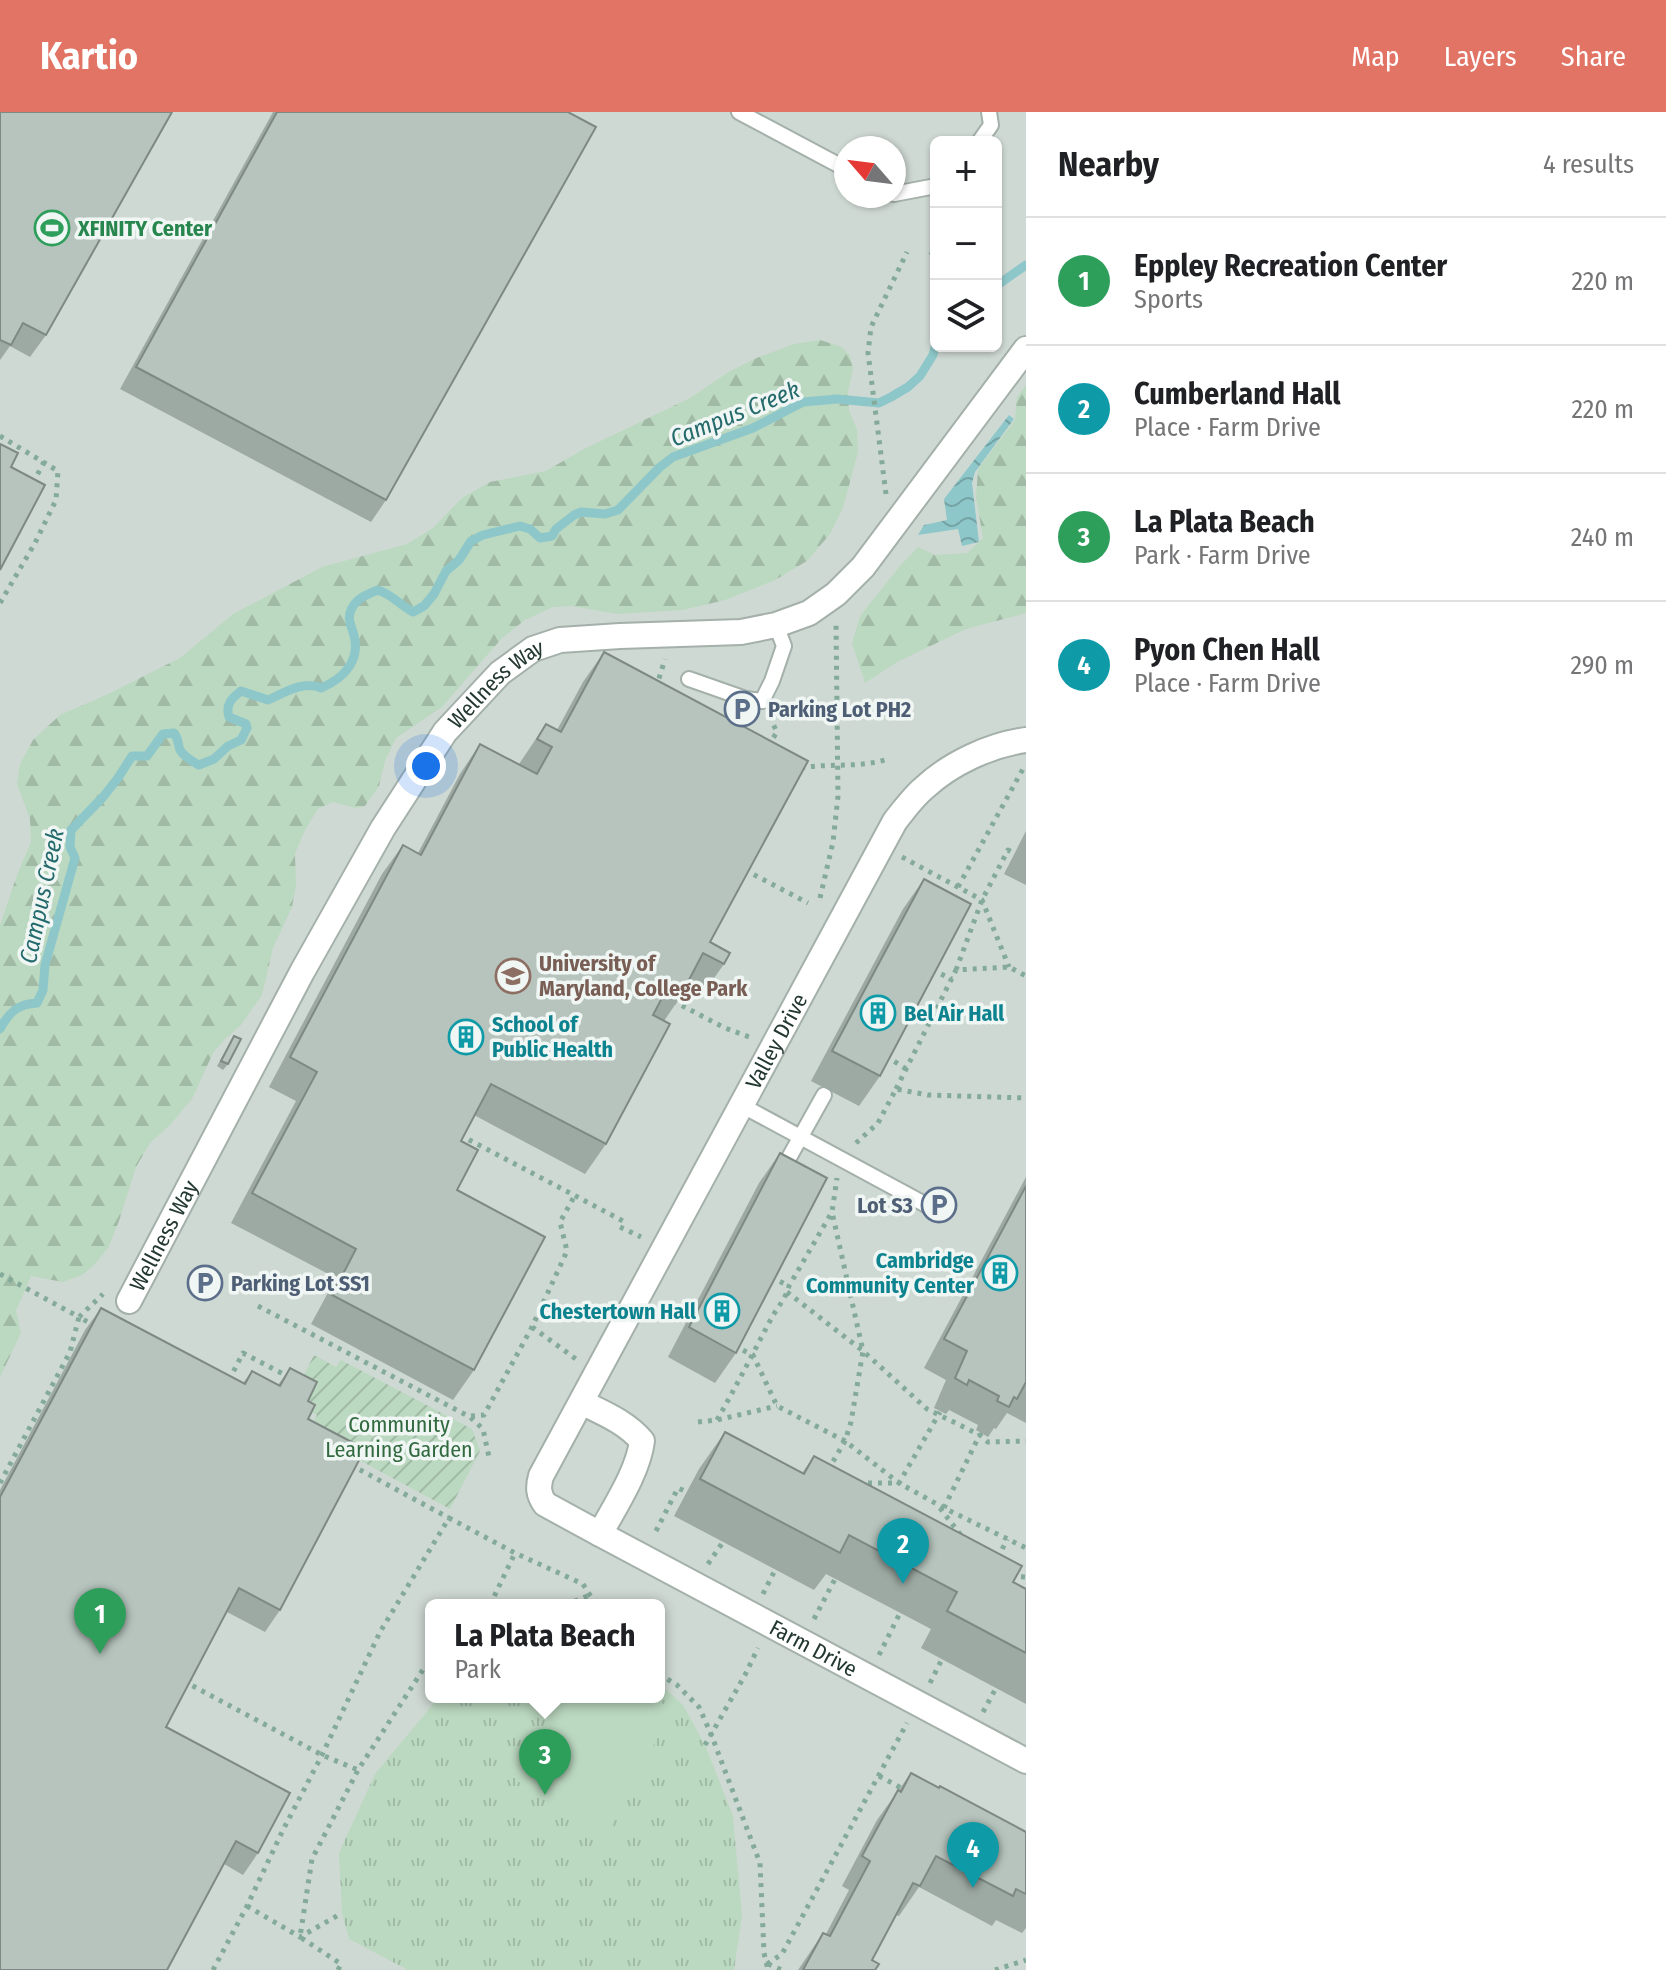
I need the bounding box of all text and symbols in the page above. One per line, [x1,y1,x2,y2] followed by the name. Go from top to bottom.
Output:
[40,33,138,79] text: Kartio
[1351,40,1400,73] text: Map
[1444,40,1517,73] text: Layers
[1561,40,1626,73] text: Share
[834,136,906,208] north arrow
[930,136,1002,352] map controls
[930,136,1002,208] button: +
[1058,144,1159,185] text: Nearby
[1543,149,1634,180] text: 4 results
[930,208,1002,280] button: −
[33,209,71,247] sports icon: XFINITY Center
[77,215,213,242] place label: XFINITY Center
[1134,248,1447,284] text: Eppley Recreation Center
[1079,266,1090,297] text: 1
[1571,266,1634,297] text: 220 m
[930,280,1002,352] button: layers
[1134,284,1203,315] text: Sports
[666,375,804,453] water label: Campus Creek
[1134,376,1341,412] text: Cumberland Hall
[1078,394,1090,425] text: 2
[1571,394,1634,425] text: 220 m
[1134,412,1321,443] text: Place · Farm Drive
[1134,504,1315,540] text: La Plata Beach
[1078,522,1090,553] text: 3
[1571,522,1634,553] text: 240 m
[1134,540,1311,571] text: Park · Farm Drive
[1134,632,1320,668] text: Pyon Chen Hall
[442,633,547,734] street label: Wellness Way
[1077,650,1091,681] text: 4
[1570,650,1634,681] text: 290 m
[1134,668,1321,699] text: Place · Farm Drive
[723,690,761,728] parking icon: Parking Lot PH2
[768,696,911,723] place label: Parking Lot PH2
[406,746,446,786] your location
[14,826,70,966] water label: Campus Creek
[539,950,748,1002] place label: University of Maryland, College Park
[494,957,532,995] school or university icon: University of Maryland, College Park
[740,989,813,1094] street label: Valley Drive
[859,994,897,1032] building icon: Bel Air Hall
[904,1000,1005,1027] place label: Bel Air Hall
[492,1011,613,1063] place label: School of Public Health
[447,1018,485,1056] building icon: School of Public Health
[124,1176,204,1296] street label: Wellness Way
[920,1186,958,1224] parking icon: Lot S3
[857,1192,913,1219] place label: Lot S3
[806,1247,975,1299] place label: Cambridge Community Center
[981,1254,1019,1292] building icon: Cambridge Community Center
[186,1264,224,1302] parking icon: Parking Lot SS1
[231,1270,370,1297] place label: Parking Lot SS1
[703,1292,741,1330] building icon: Chestertown Hall
[540,1298,697,1325] place label: Chestertown Hall
[325,1411,473,1463] park label: Community Learning Garden
[877,1518,929,1584] pin: 2
[74,1588,126,1654] pin: 1
[425,1599,665,1703] popup
[765,1614,862,1683] street label: Farm Drive
[455,1618,635,1654] text: La Plata Beach
[455,1654,501,1685] text: Park
[519,1729,571,1795] pin: 3
[947,1822,999,1888] pin: 4

